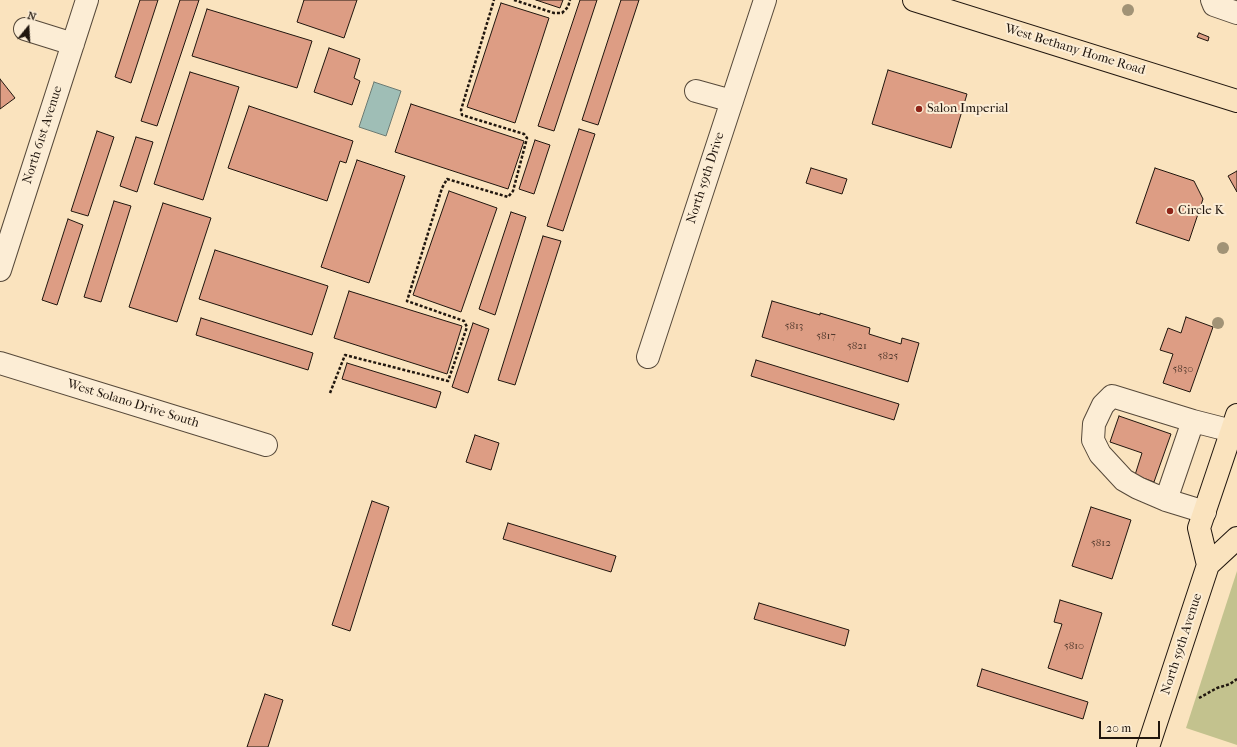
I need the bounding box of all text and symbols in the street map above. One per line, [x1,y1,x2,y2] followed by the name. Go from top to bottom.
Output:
[8,8,48,48] north arrow
[26,9,38,24] text: N
[1003,21,1147,79] street label: West Bethany Home Road
[20,84,66,186] street label: North 61st Avenue
[927,101,1008,117] place label: Salon Imperial
[914,104,924,114] marker: Salon Imperial
[684,130,728,226] street label: North 59th Drive
[1178,203,1224,219] place label: Circle K
[1165,206,1175,216] marker: Circle K
[785,319,803,333] house number: 5813
[816,329,836,343] house number: 5817
[847,339,867,353] house number: 5821
[878,349,898,363] house number: 5825
[1173,362,1193,376] house number: 5830
[65,376,201,432] street label: West Solano Drive South
[1091,536,1111,550] house number: 5812
[1158,591,1206,697] street label: North 59th Avenue
[1064,639,1084,653] house number: 5810
[1101,713,1162,739] scale bar
[1106,721,1131,735] text: 20 m

